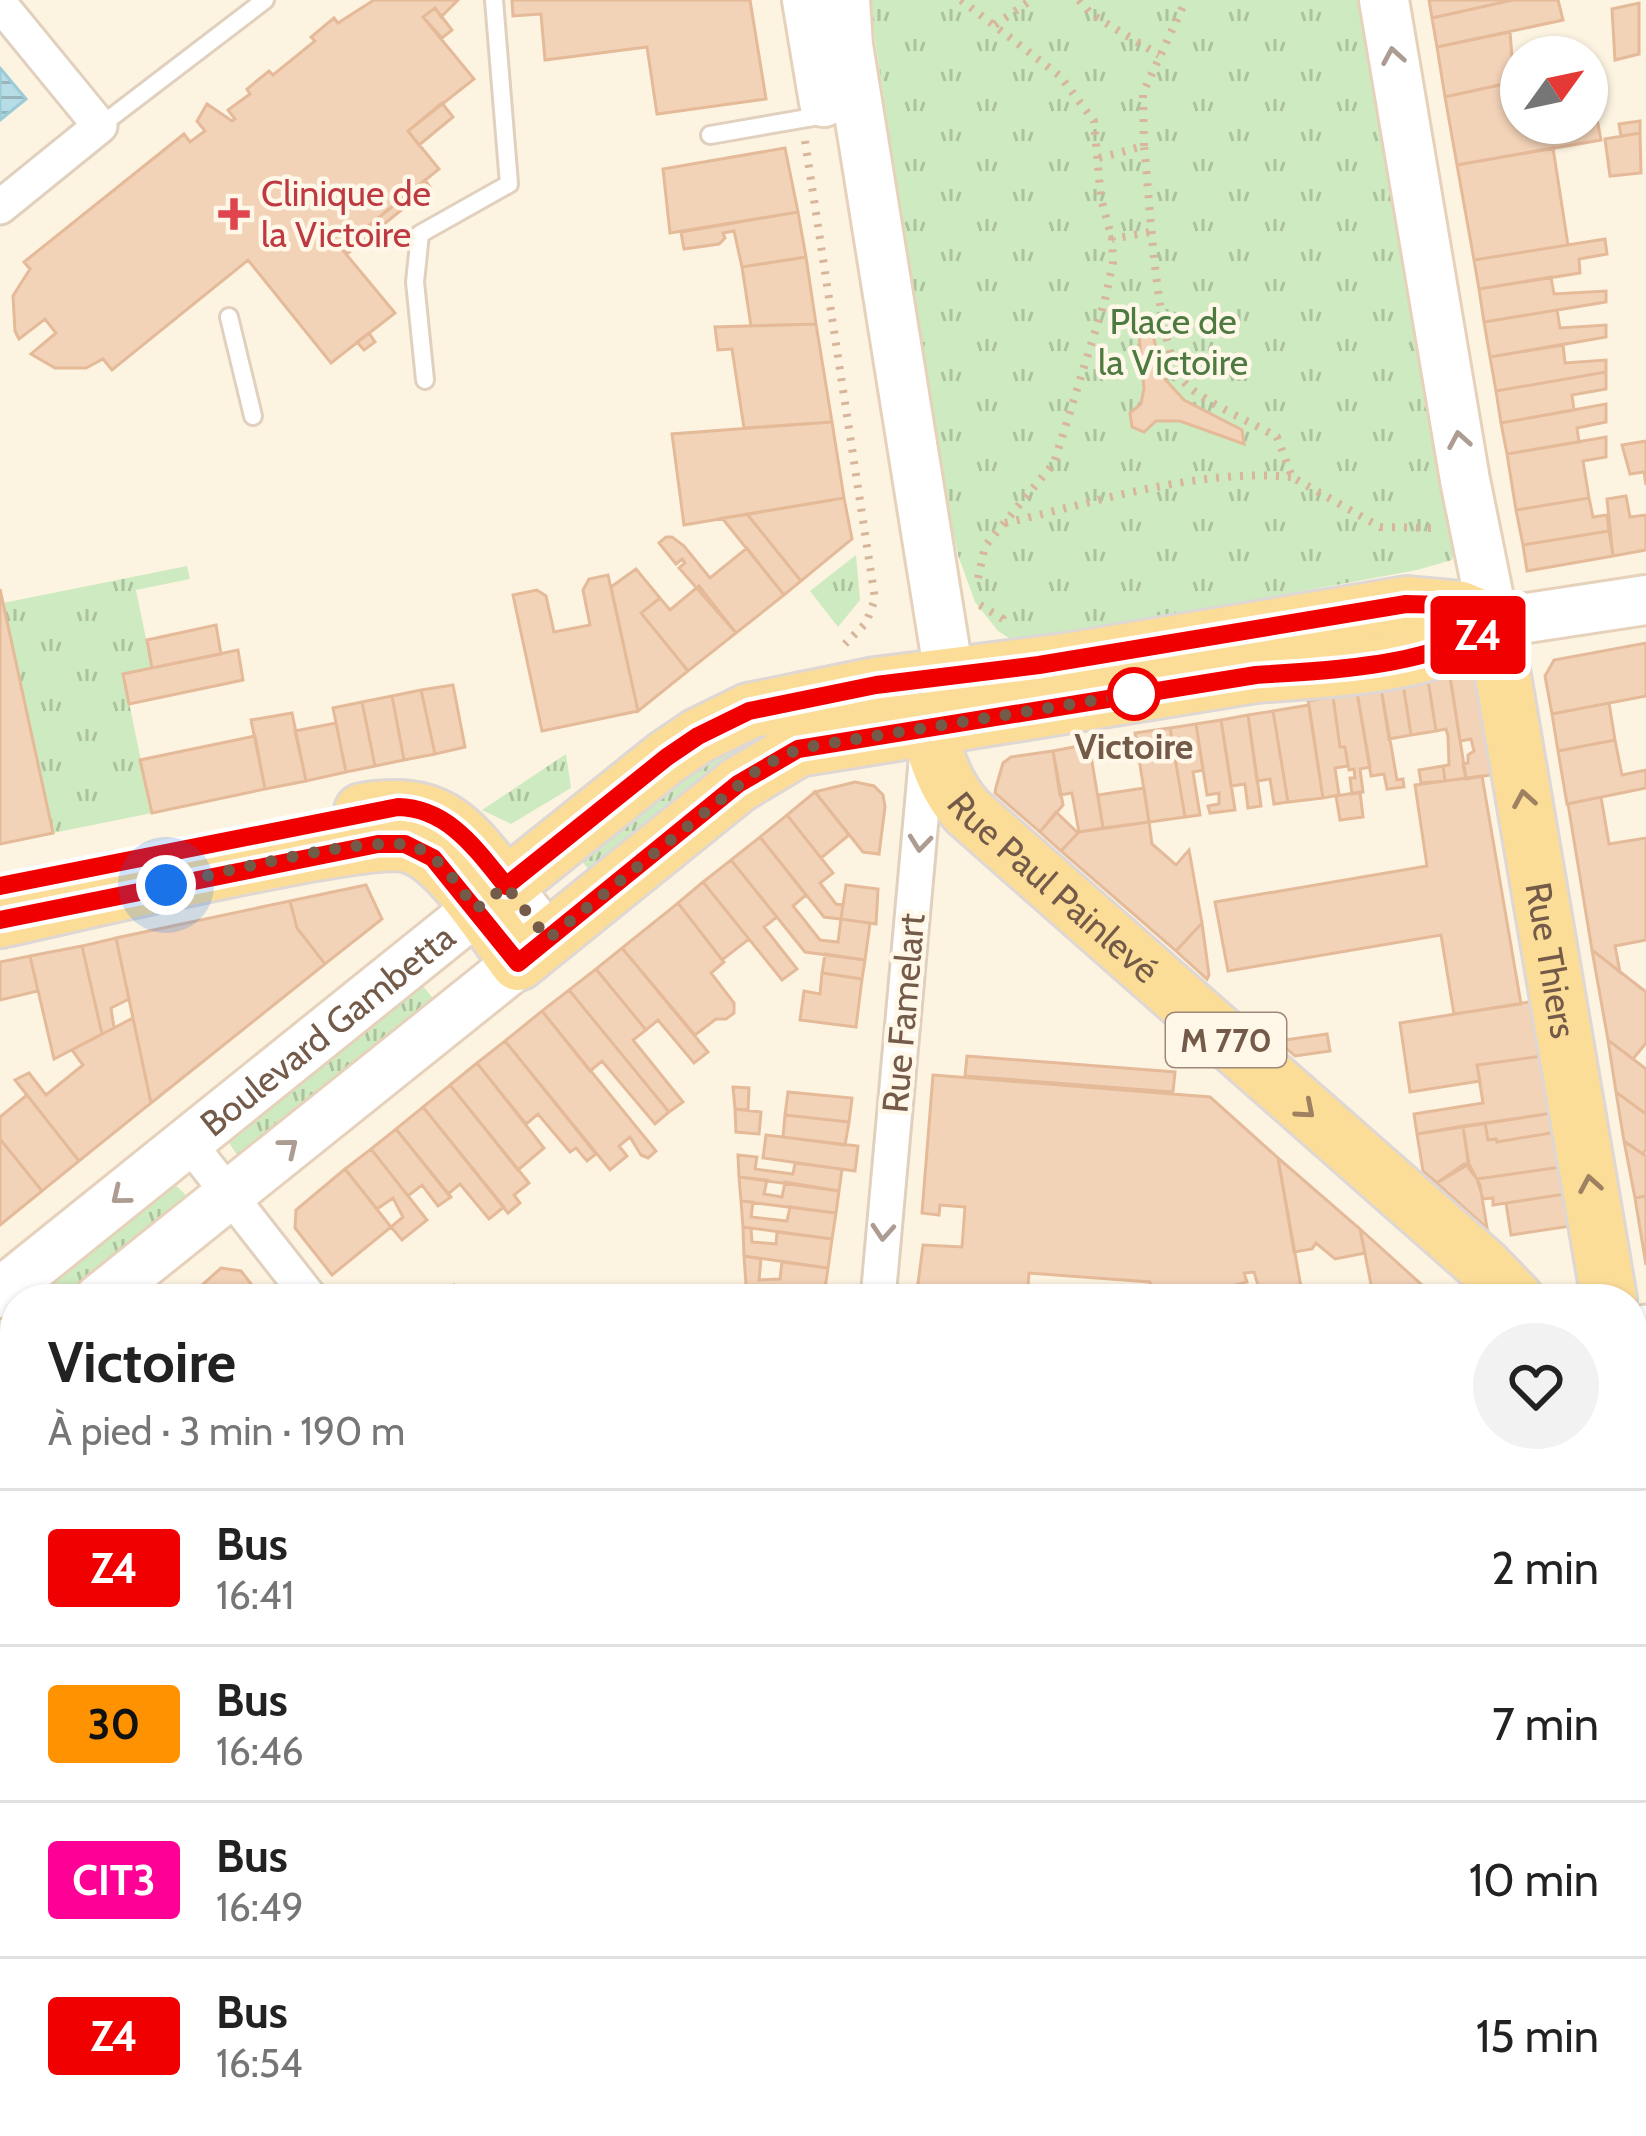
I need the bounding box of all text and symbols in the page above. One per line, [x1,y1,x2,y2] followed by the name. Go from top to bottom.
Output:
[1500,36,1608,144] north arrow
[1500,36,1608,144] map controls
[1382,46,1407,66] one-way arrow
[261,171,431,256] place label: Clinique de la Victoire
[218,198,250,230] marker: Clinique de la Victoire
[1098,299,1248,384] park label: Place de la Victoire
[1447,431,1472,451] one-way arrow
[1424,596,1532,674] line badge: Z4
[1454,609,1502,661] text: Z4
[1109,669,1159,719] marker: Victoire
[1075,724,1193,768] place label: Victoire
[938,783,1168,992] street label: Rue Paul Painlevé
[1512,790,1537,810] one-way arrow
[908,834,933,853] one-way arrow
[136,855,196,915] your location
[1516,879,1586,1042] street label: Rue Thiers
[872,911,934,1115] street label: Rue Famelart
[191,914,463,1145] street label: Boulevard Gambetta
[1166,1013,1286,1067] road number: M 770
[1292,1096,1314,1117] one-way arrow
[275,1140,297,1161] one-way arrow
[1578,1174,1603,1194] one-way arrow
[112,1182,134,1203] one-way arrow
[871,1222,897,1241] one-way arrow
[1473,1323,1599,1449] button: heart
[48,1327,236,1396] text: Victoire
[48,1407,405,1455] text: À pied · 3 min · 190 m
[216,1517,288,1571] text: Bus
[1491,1541,1599,1595] text: 2 min
[90,1542,138,1594] text: Z4
[216,1571,294,1619] text: 16:41
[216,1673,288,1727] text: Bus
[1492,1697,1599,1751] text: 7 min
[88,1698,140,1750] text: 30
[216,1727,304,1775] text: 16:46
[216,1829,288,1883] text: Bus
[1469,1853,1599,1907] text: 10 min
[72,1854,156,1906] text: CIT3
[216,1883,304,1931] text: 16:49
[216,1985,288,2039] text: Bus
[1476,2009,1599,2063] text: 15 min
[90,2010,138,2062] text: Z4
[216,2039,303,2087] text: 16:54

